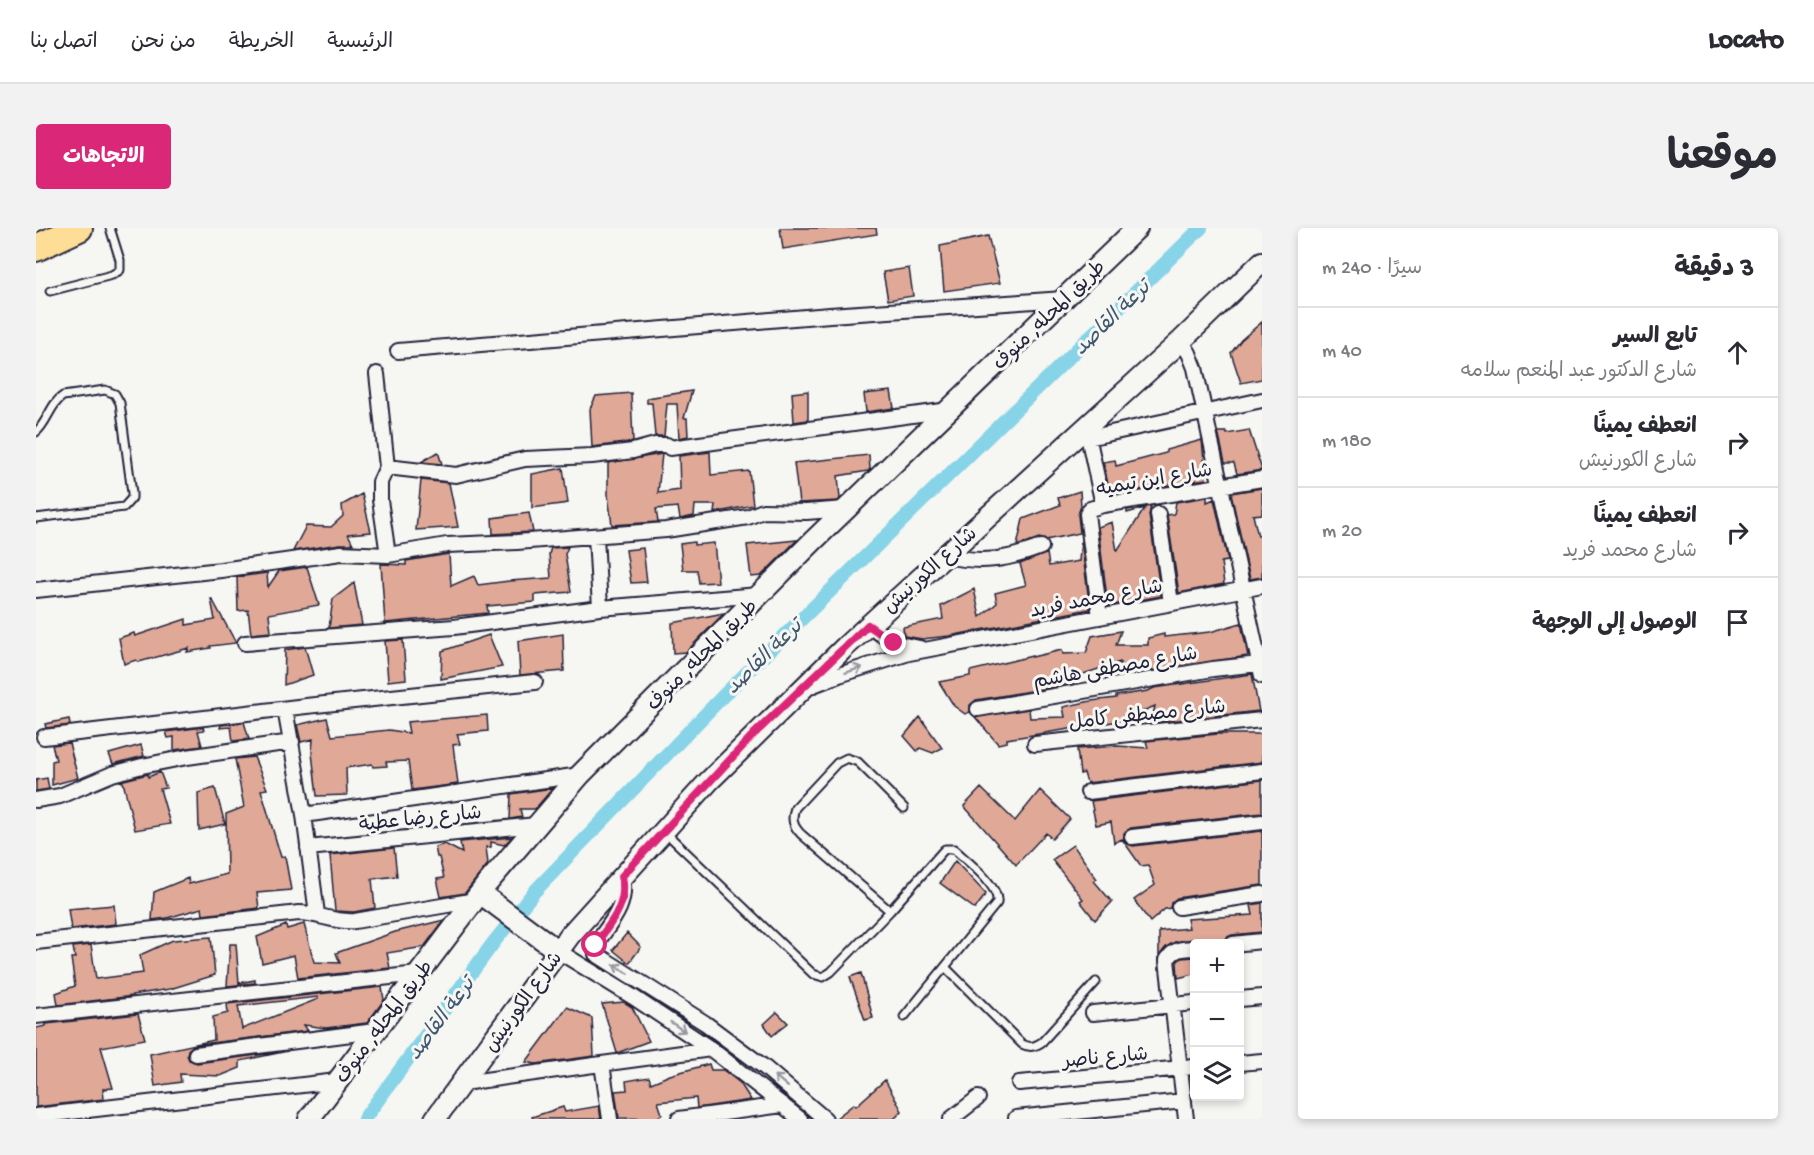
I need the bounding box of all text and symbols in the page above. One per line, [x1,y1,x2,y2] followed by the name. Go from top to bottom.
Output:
[1708,25,1784,58] text: Locato
[30,31,98,56] text: اتصل بنا
[131,31,196,56] text: من نحن
[229,31,294,56] text: الخريطة
[327,31,393,56] text: الرئيسية
[36,124,171,189] button: الاتجاهات
[1667,136,1778,185] text: موقعنا
[1674,255,1754,286] text: 3 دقيقة
[989,256,1112,376] street label: طريق المحله, منوف
[1322,258,1422,281] text: سيرًا · 240 m
[1069,273,1160,362] water label: ترعة القاصد
[1613,325,1697,351] text: تابع السير
[1721,336,1754,369] icon: ahead
[1322,341,1362,364] text: 40 m
[1461,361,1697,384] text: شارع الدكتور عبد المنعم سلامه
[1594,415,1697,441] text: انعطف يمينًا
[1721,426,1754,459] icon: right
[1322,431,1371,454] text: 180 m
[1579,451,1697,474] text: شارع الكورنيش
[1095,459,1214,503] street label: شارع ابن تيميه
[1594,505,1697,531] text: انعطف يمينًا
[1721,516,1754,549] icon: right
[1322,521,1362,544] text: 20 m
[879,523,983,620] street label: شارع الكورنيش
[1562,541,1697,564] text: شارع محمد فريد
[1028,575,1165,625] street label: شارع محمد فريد
[642,595,764,717] street label: طريق المحله, منوف
[1721,606,1754,639] icon: arrive
[1532,611,1697,637] text: الوصول إلى الوجهة
[721,612,812,701] water label: ترعة القاصد
[880,629,906,655] route end
[1031,643,1200,695] street label: شارع مصطفى هاشم
[844,664,863,675] one-way arrow
[1068,696,1227,736] street label: شارع مصطفى كامل
[358,802,483,838] street label: شارع رضا عطية
[581,931,607,957] route start
[1190,939,1244,1101] map controls
[1190,939,1244,993] button: +
[480,948,569,1058] street label: شارع الكورنيش
[331,957,439,1089] street label: طريق المحله, منوف
[613,963,630,975] one-way arrow
[403,970,484,1067] water label: ترعة القاصد
[1190,993,1244,1047] button: −
[670,1021,686,1033] one-way arrow
[1060,1043,1149,1075] street label: شارع ناصر
[1190,1047,1244,1101] button: layers
[774,1074,789,1088] one-way arrow

